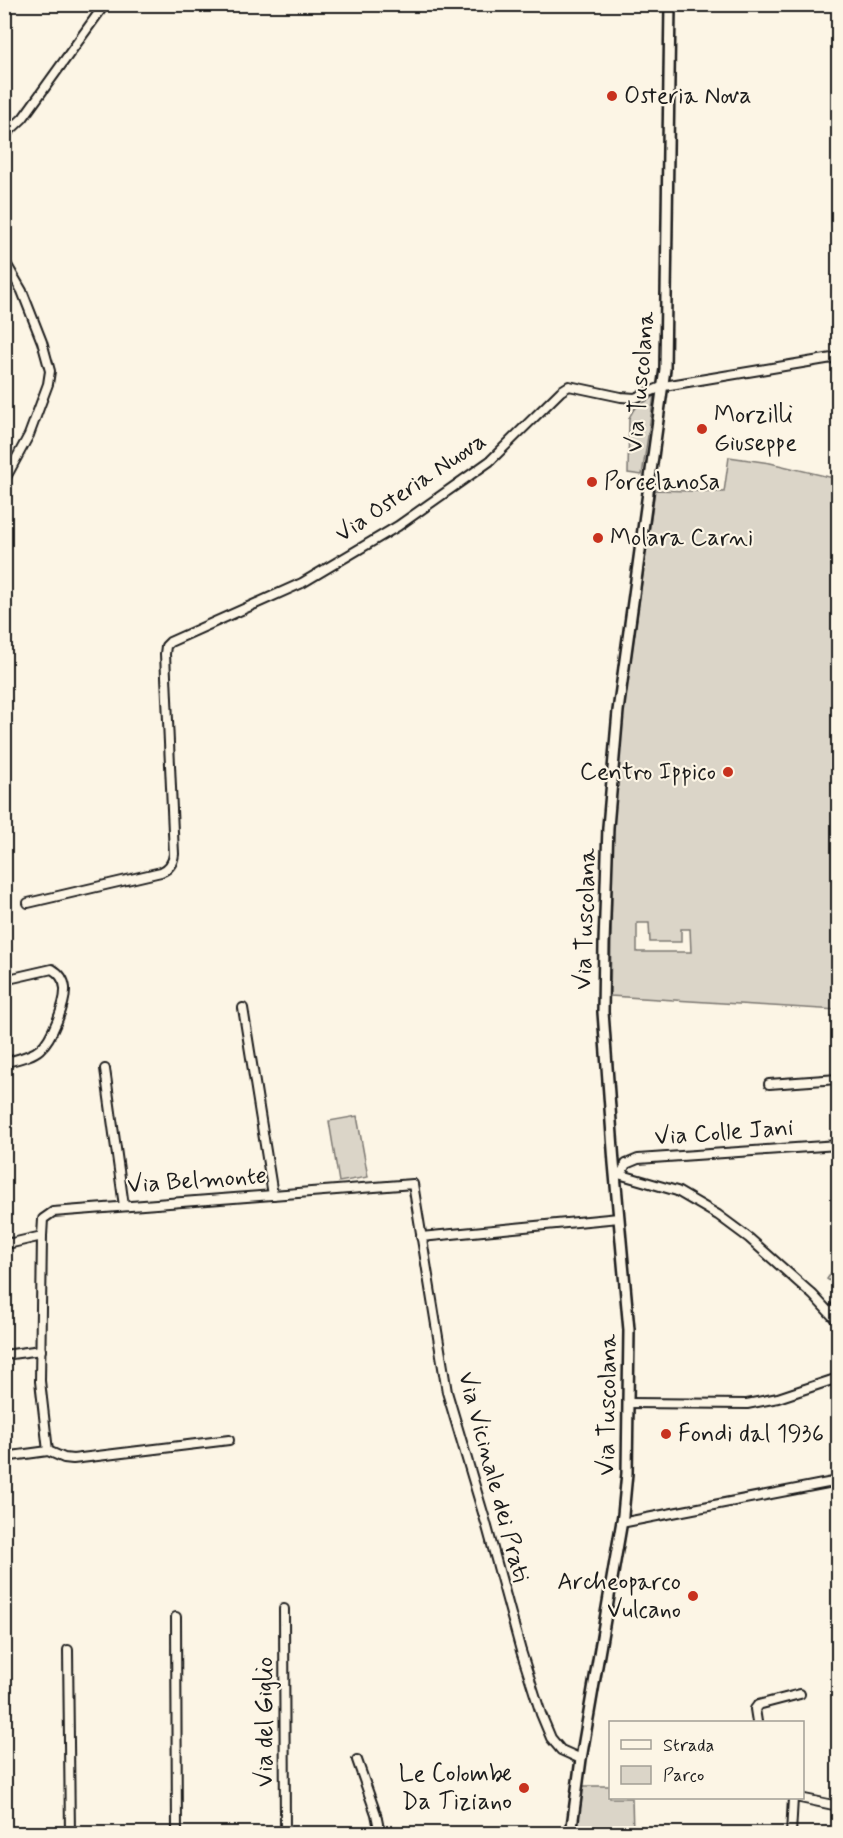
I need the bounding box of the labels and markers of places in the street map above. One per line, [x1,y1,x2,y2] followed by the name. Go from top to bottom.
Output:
[624,81,751,112] place label: Osteria Nova
[605,89,619,103] marker: Osteria Nova
[714,400,797,459] place label: Morzilli Giuseppe
[695,422,709,436] marker: Morzilli Giuseppe
[604,467,720,498] place label: Porcelanosa
[585,475,599,489] marker: Porcelanosa
[610,523,753,554] place label: Molara Carni
[591,531,605,545] marker: Molara Carni
[580,757,716,788] place label: Centro Ippico
[721,765,735,779] marker: Centro Ippico
[678,1419,824,1450] place label: Fondi dal 1936
[659,1427,673,1441] marker: Fondi dal 1936
[557,1567,681,1626] place label: Archeoparco Vulcano
[686,1589,700,1603] marker: Archeoparco Vulcano
[399,1759,512,1818] place label: Le Colombe Da Tiziano
[517,1781,531,1795] marker: Le Colombe Da Tiziano

